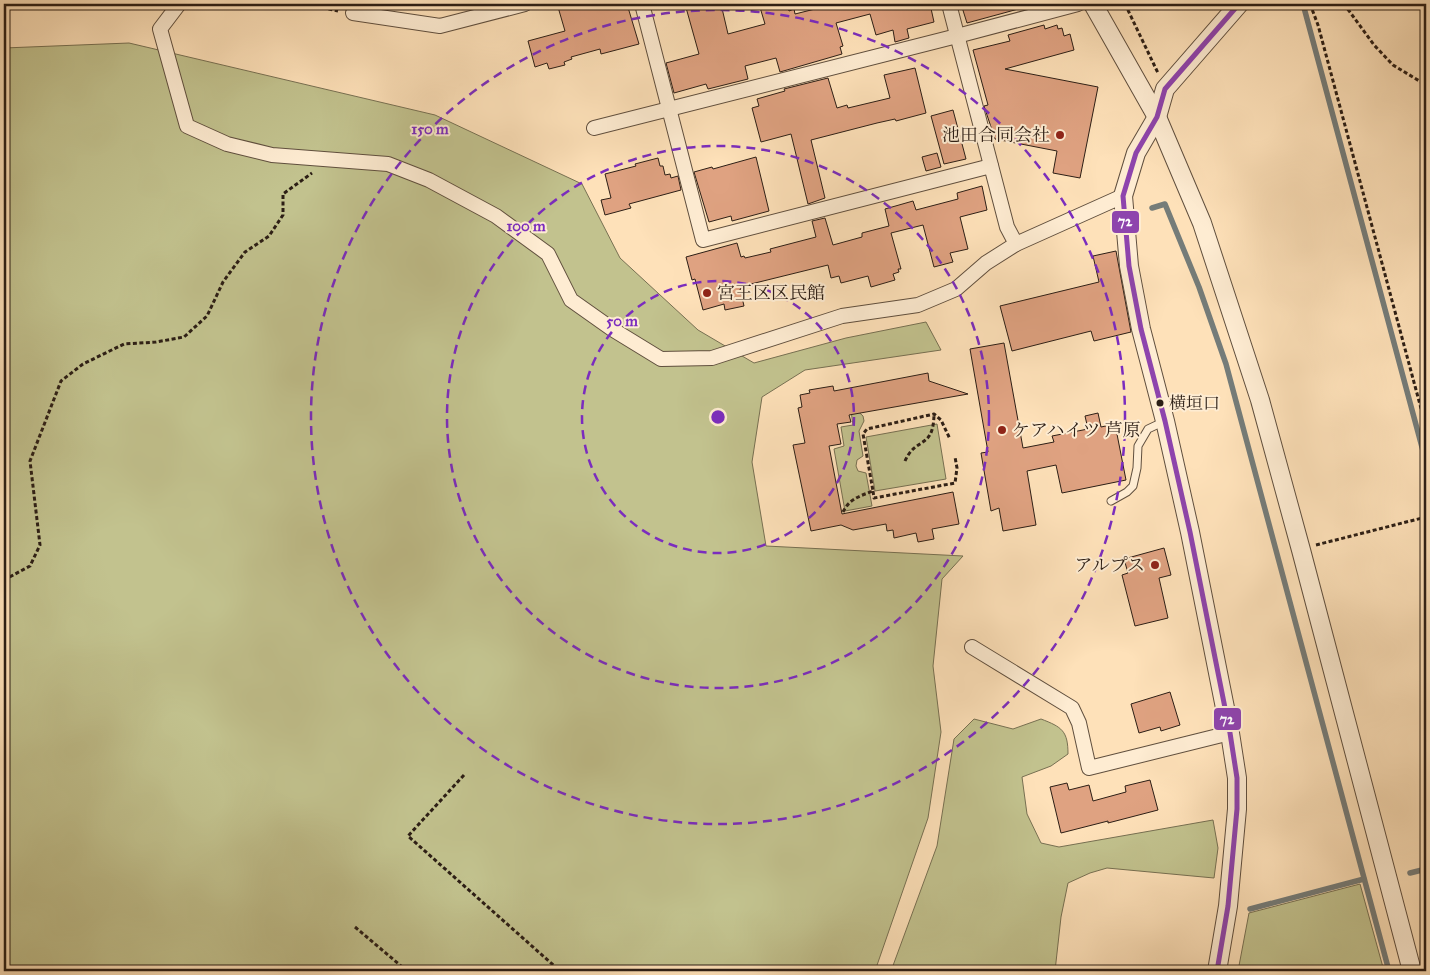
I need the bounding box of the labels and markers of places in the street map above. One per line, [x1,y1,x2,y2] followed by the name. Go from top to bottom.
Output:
[942,124,1050,146] place label: 池田合同会社
[1054,129,1066,141] marker: 池田合同会社
[717,282,825,304] place label: 宮王区区民館
[701,287,713,299] marker: 宮王区区民館
[1169,393,1220,414] place label: 横垣口
[1155,398,1165,408] marker: 横垣口
[709,408,727,426] centre of rings
[1012,419,1140,441] place label: ケアハイツ 芦原
[996,424,1008,436] marker: ケアハイツ 芦原
[1074,554,1145,576] place label: アルプス
[1149,559,1161,571] marker: アルプス

